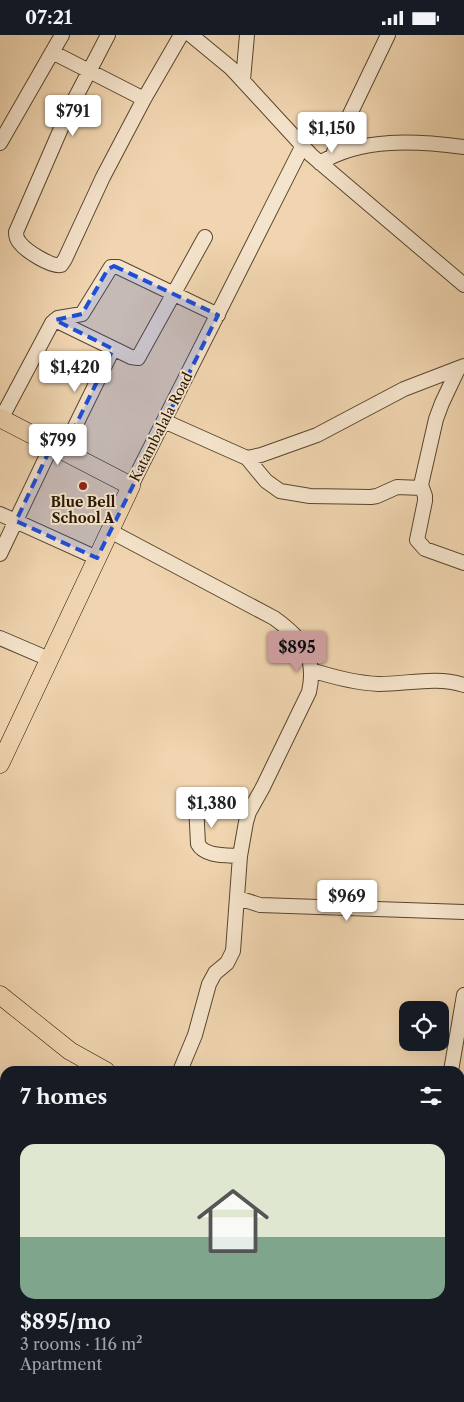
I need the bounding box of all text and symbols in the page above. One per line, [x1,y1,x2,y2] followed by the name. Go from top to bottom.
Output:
[25,6,72,29] text: 07:21
[43,94,103,137] pin: $791
[56,101,90,121] text: $791
[291,111,373,154] pin: $1,150
[309,118,355,138] text: $1,150
[34,351,116,393] pin: $1,420
[50,357,100,377] text: $1,420
[126,369,197,485] street label: Katambalala Road
[28,423,88,466] pin: $799
[40,430,76,450] text: $799
[77,480,89,492] marker: Blue Bell School A
[50,493,116,527] place label: Blue Bell School A
[267,631,327,673] pin: $895
[278,637,316,657] text: $895
[171,787,253,829] pin: $1,380
[187,793,237,813] text: $1,380
[317,879,377,922] pin: $969
[328,886,366,906] text: $969
[399,1001,449,1051] map controls
[399,1001,449,1051] button: locate
[417,1082,445,1110] icon: filters
[20,1084,107,1109] text: 7 homes
[188,1176,278,1266] icon: home
[20,1309,111,1334] text: $895/mo
[20,1334,143,1354] text: 3 rooms · 116 m²
[20,1354,102,1374] text: Apartment

